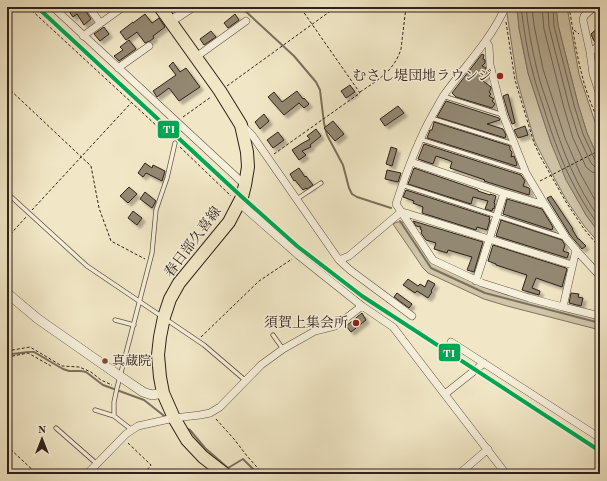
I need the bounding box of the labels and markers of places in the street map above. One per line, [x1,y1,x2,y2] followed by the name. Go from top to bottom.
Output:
[352,68,492,83] place label: むさし堤団地ラウンジ
[495,71,505,81] marker: むさし堤団地ラウンジ
[264,315,348,330] place label: 須賀上集会所
[351,318,361,328] marker: 須賀上集会所
[112,354,151,368] place label: 真蔵院
[100,356,110,366] marker: 真蔵院

